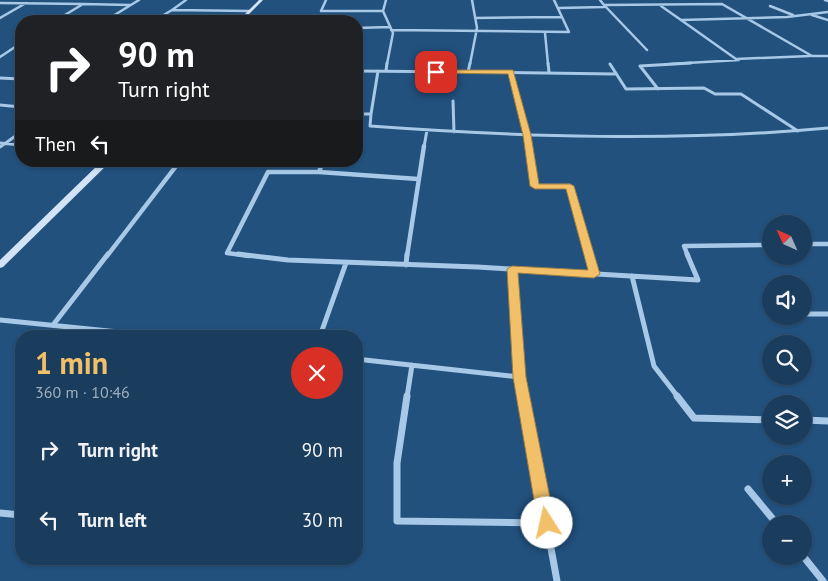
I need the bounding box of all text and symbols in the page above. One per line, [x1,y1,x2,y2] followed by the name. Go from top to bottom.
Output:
[118,31,195,77] text: 90 m
[35,35,100,100] icon: right
[415,51,457,93] pin
[422,58,450,86] icon: arrive
[118,75,210,103] text: Turn right
[86,130,114,158] icon: left
[35,132,76,156] text: Then
[762,215,812,265] north arrow
[762,215,812,565] map controls
[762,275,812,325] button: sound
[762,335,812,385] button: search
[35,343,108,382] text: 1 min
[291,347,343,399] button: close
[35,382,130,402] text: 360 m · 10:46
[762,395,812,445] button: layers
[35,436,63,464] icon: right
[78,438,158,462] text: Turn right
[302,438,343,462] text: 90 m
[762,455,812,505] button: +
[520,496,572,548] position arrow
[35,506,63,534] icon: left
[78,508,147,532] text: Turn left
[302,508,343,532] text: 30 m
[762,515,812,565] button: −

